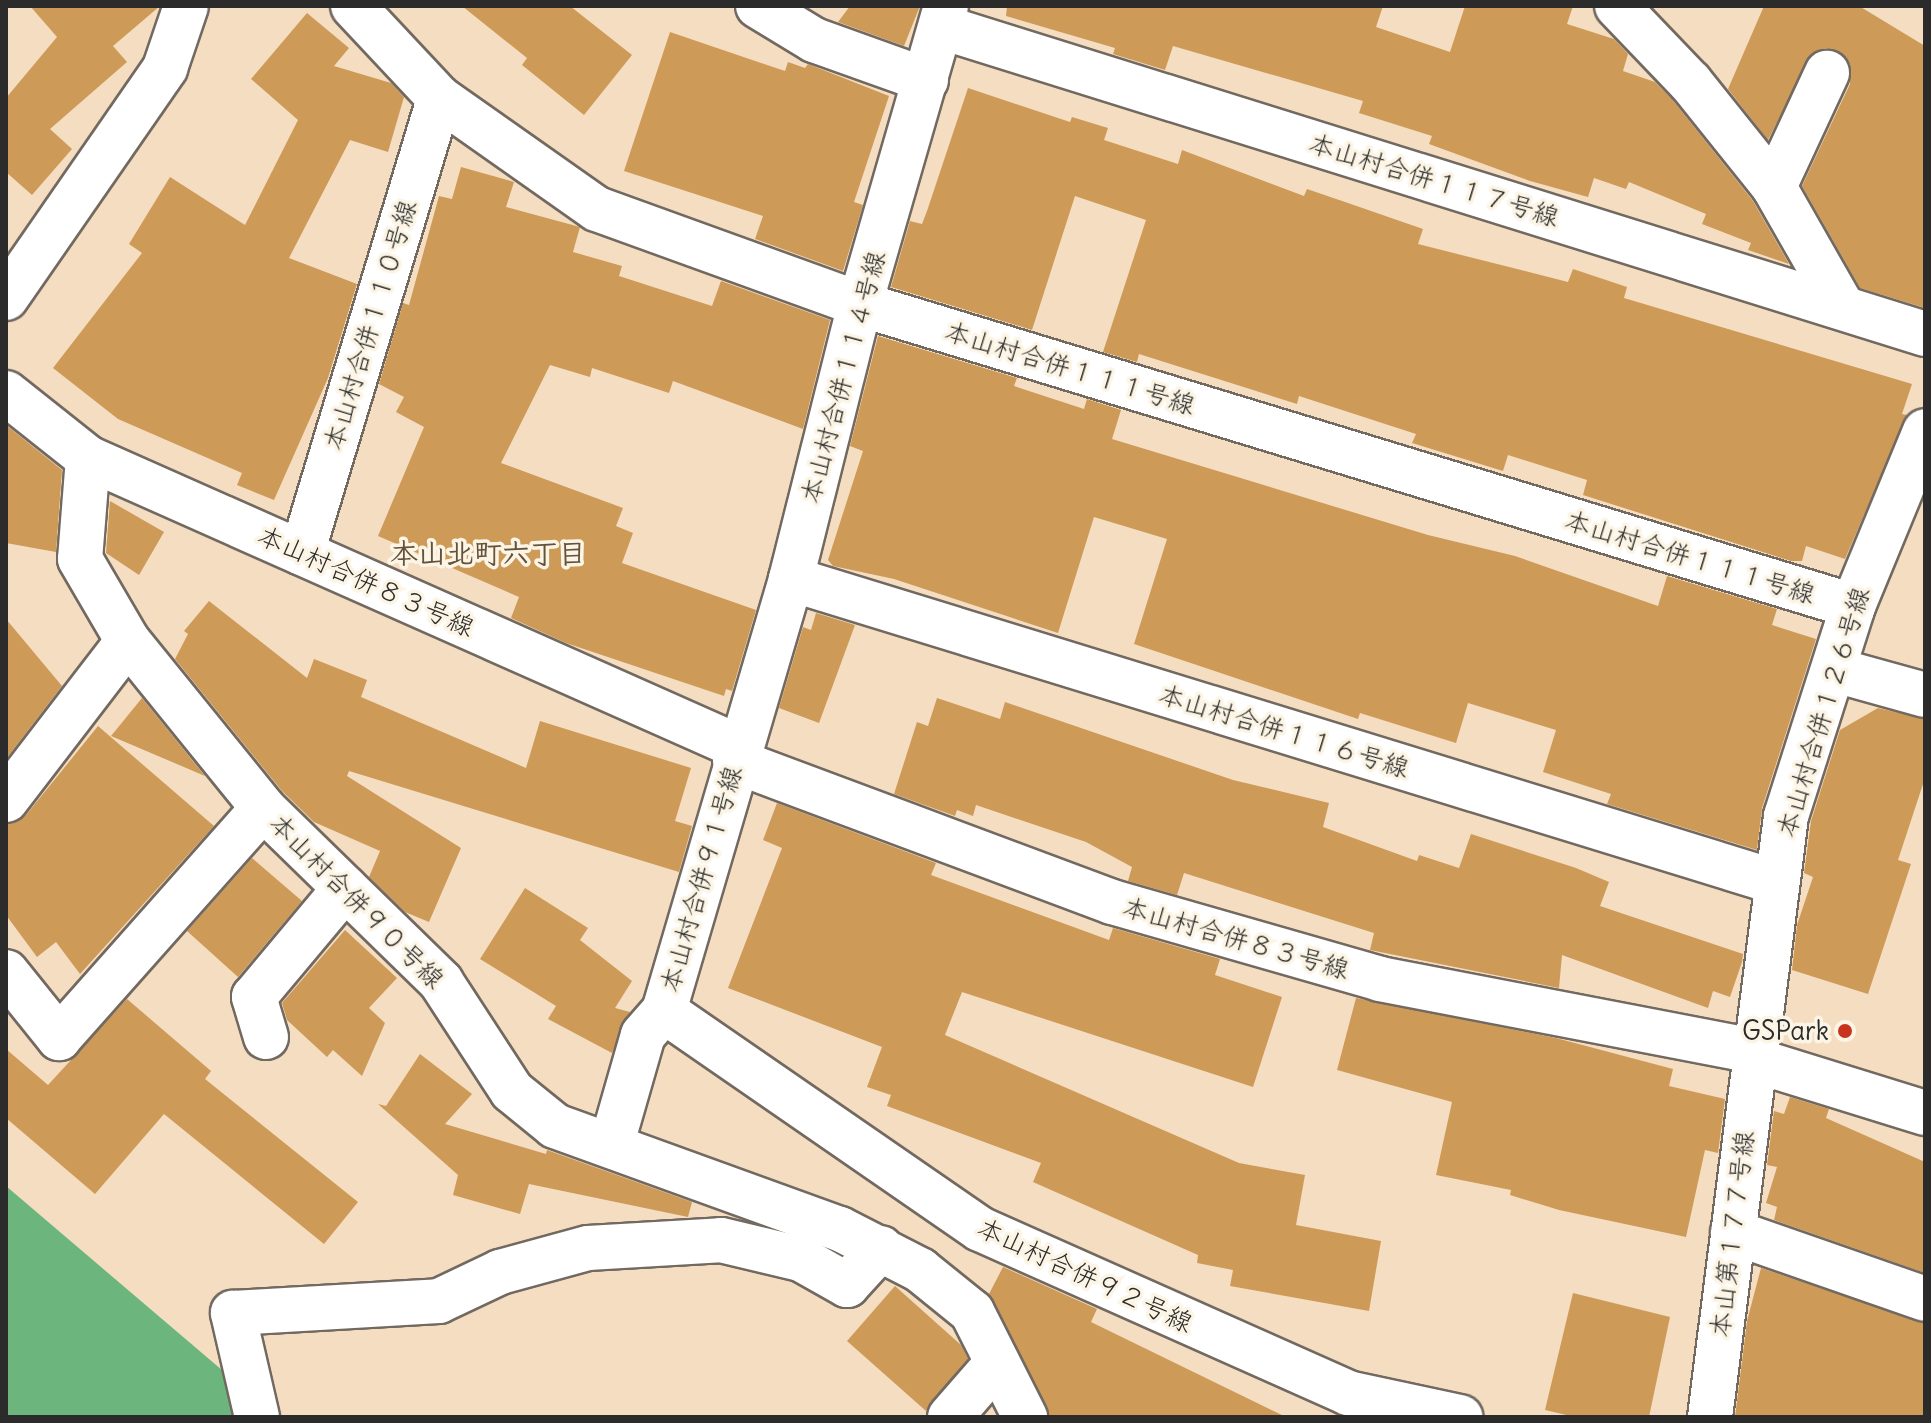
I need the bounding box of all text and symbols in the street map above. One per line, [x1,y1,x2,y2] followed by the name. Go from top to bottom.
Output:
[1305,127,1563,233] street label: 本山村合併１１７号線
[317,196,423,454] street label: 本山村合併１１０号線
[794,247,892,507] street label: 本山村合併１１４号線
[941,315,1199,421] street label: 本山村合併１１１号線
[1561,504,1819,610] street label: 本山村合併１１１号線
[253,519,479,643] street label: 本山村合併８３号線
[390,536,586,570] district label: 本山北町六丁目
[1770,583,1876,841] street label: 本山村合併１２６号線
[1155,678,1413,784] street label: 本山村合併１１６号線
[654,762,748,996] street label: 本山村合併９１号線
[263,807,451,995] street label: 本山村合併９０号線
[1119,891,1353,985] street label: 本山村合併８３号線
[1742,1015,1829,1047] place label: GSPark
[1836,1022,1854,1040] marker: GSPark
[1704,1129,1760,1339] street label: 本山第１７７号線
[972,1211,1198,1339] street label: 本山村合併９２号線

